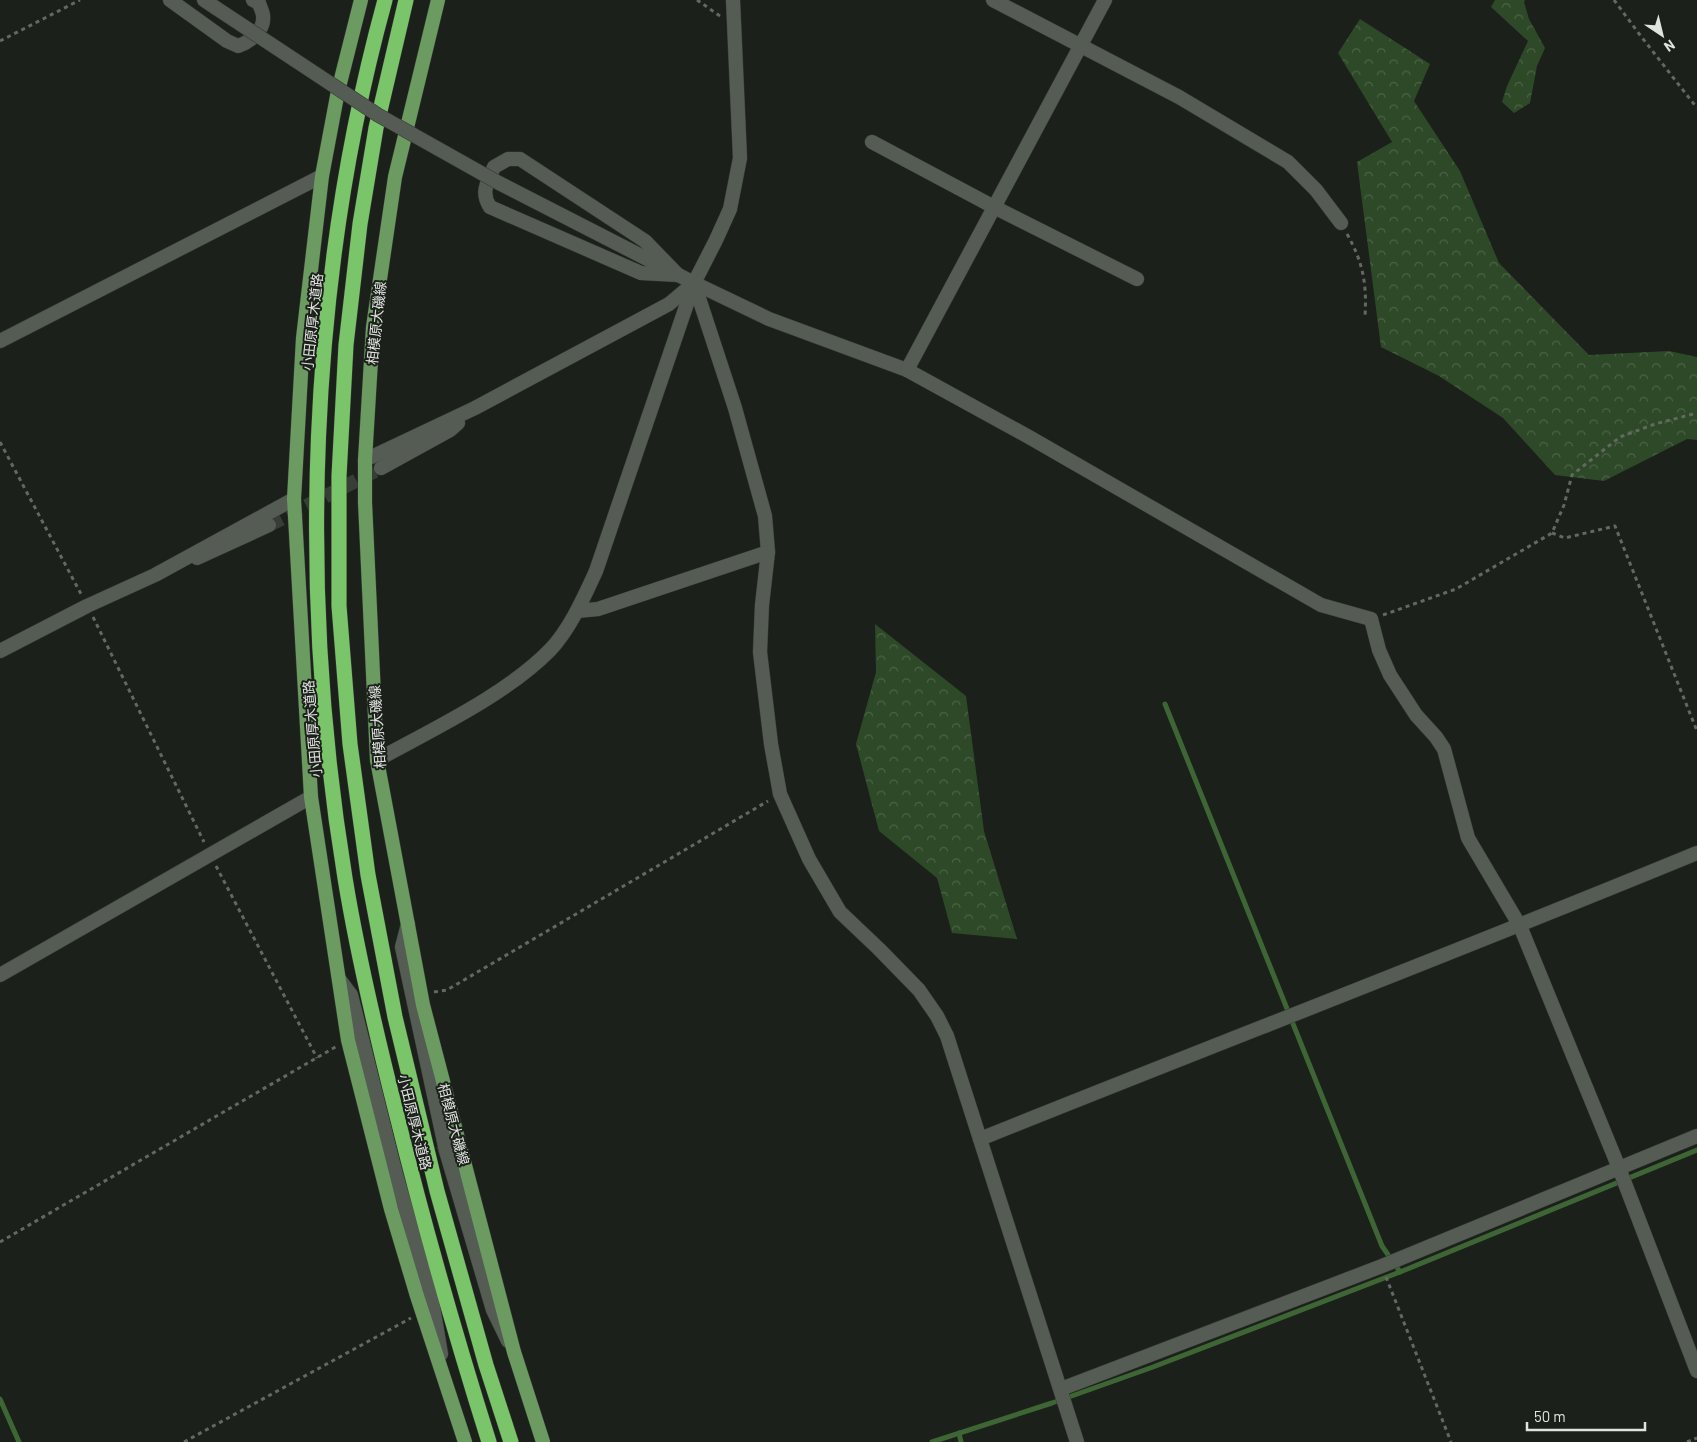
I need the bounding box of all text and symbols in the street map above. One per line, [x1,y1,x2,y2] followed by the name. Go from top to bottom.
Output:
[1637,10,1687,60] north arrow
[1661,36,1678,56] text: N
[298,272,326,372] street label: 小田原厚木道路
[363,280,389,366] street label: 相模原大磯線
[299,679,325,779] street label: 小田原厚木道路
[366,685,388,769] street label: 相模原大磯線
[395,1072,435,1172] street label: 小田原厚木道路
[435,1081,473,1167] street label: 相模原大磯線
[1527,1400,1644,1432] scale bar
[1534,1407,1566,1425] text: 50 m

